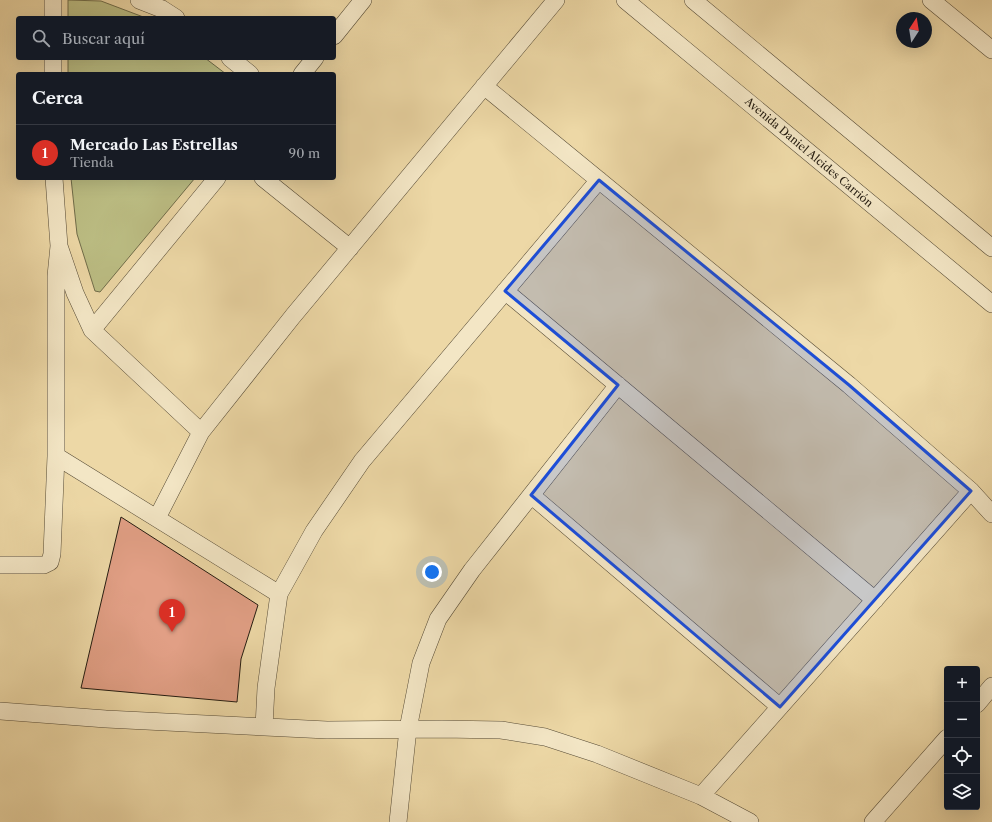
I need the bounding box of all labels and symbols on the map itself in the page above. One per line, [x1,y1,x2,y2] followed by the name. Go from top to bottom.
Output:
[896,12,932,48] north arrow
[741,94,876,210] street label: Avenida Daniel Alcides Carrión
[422,562,442,582] your location
[159,599,185,632] pin: 1

